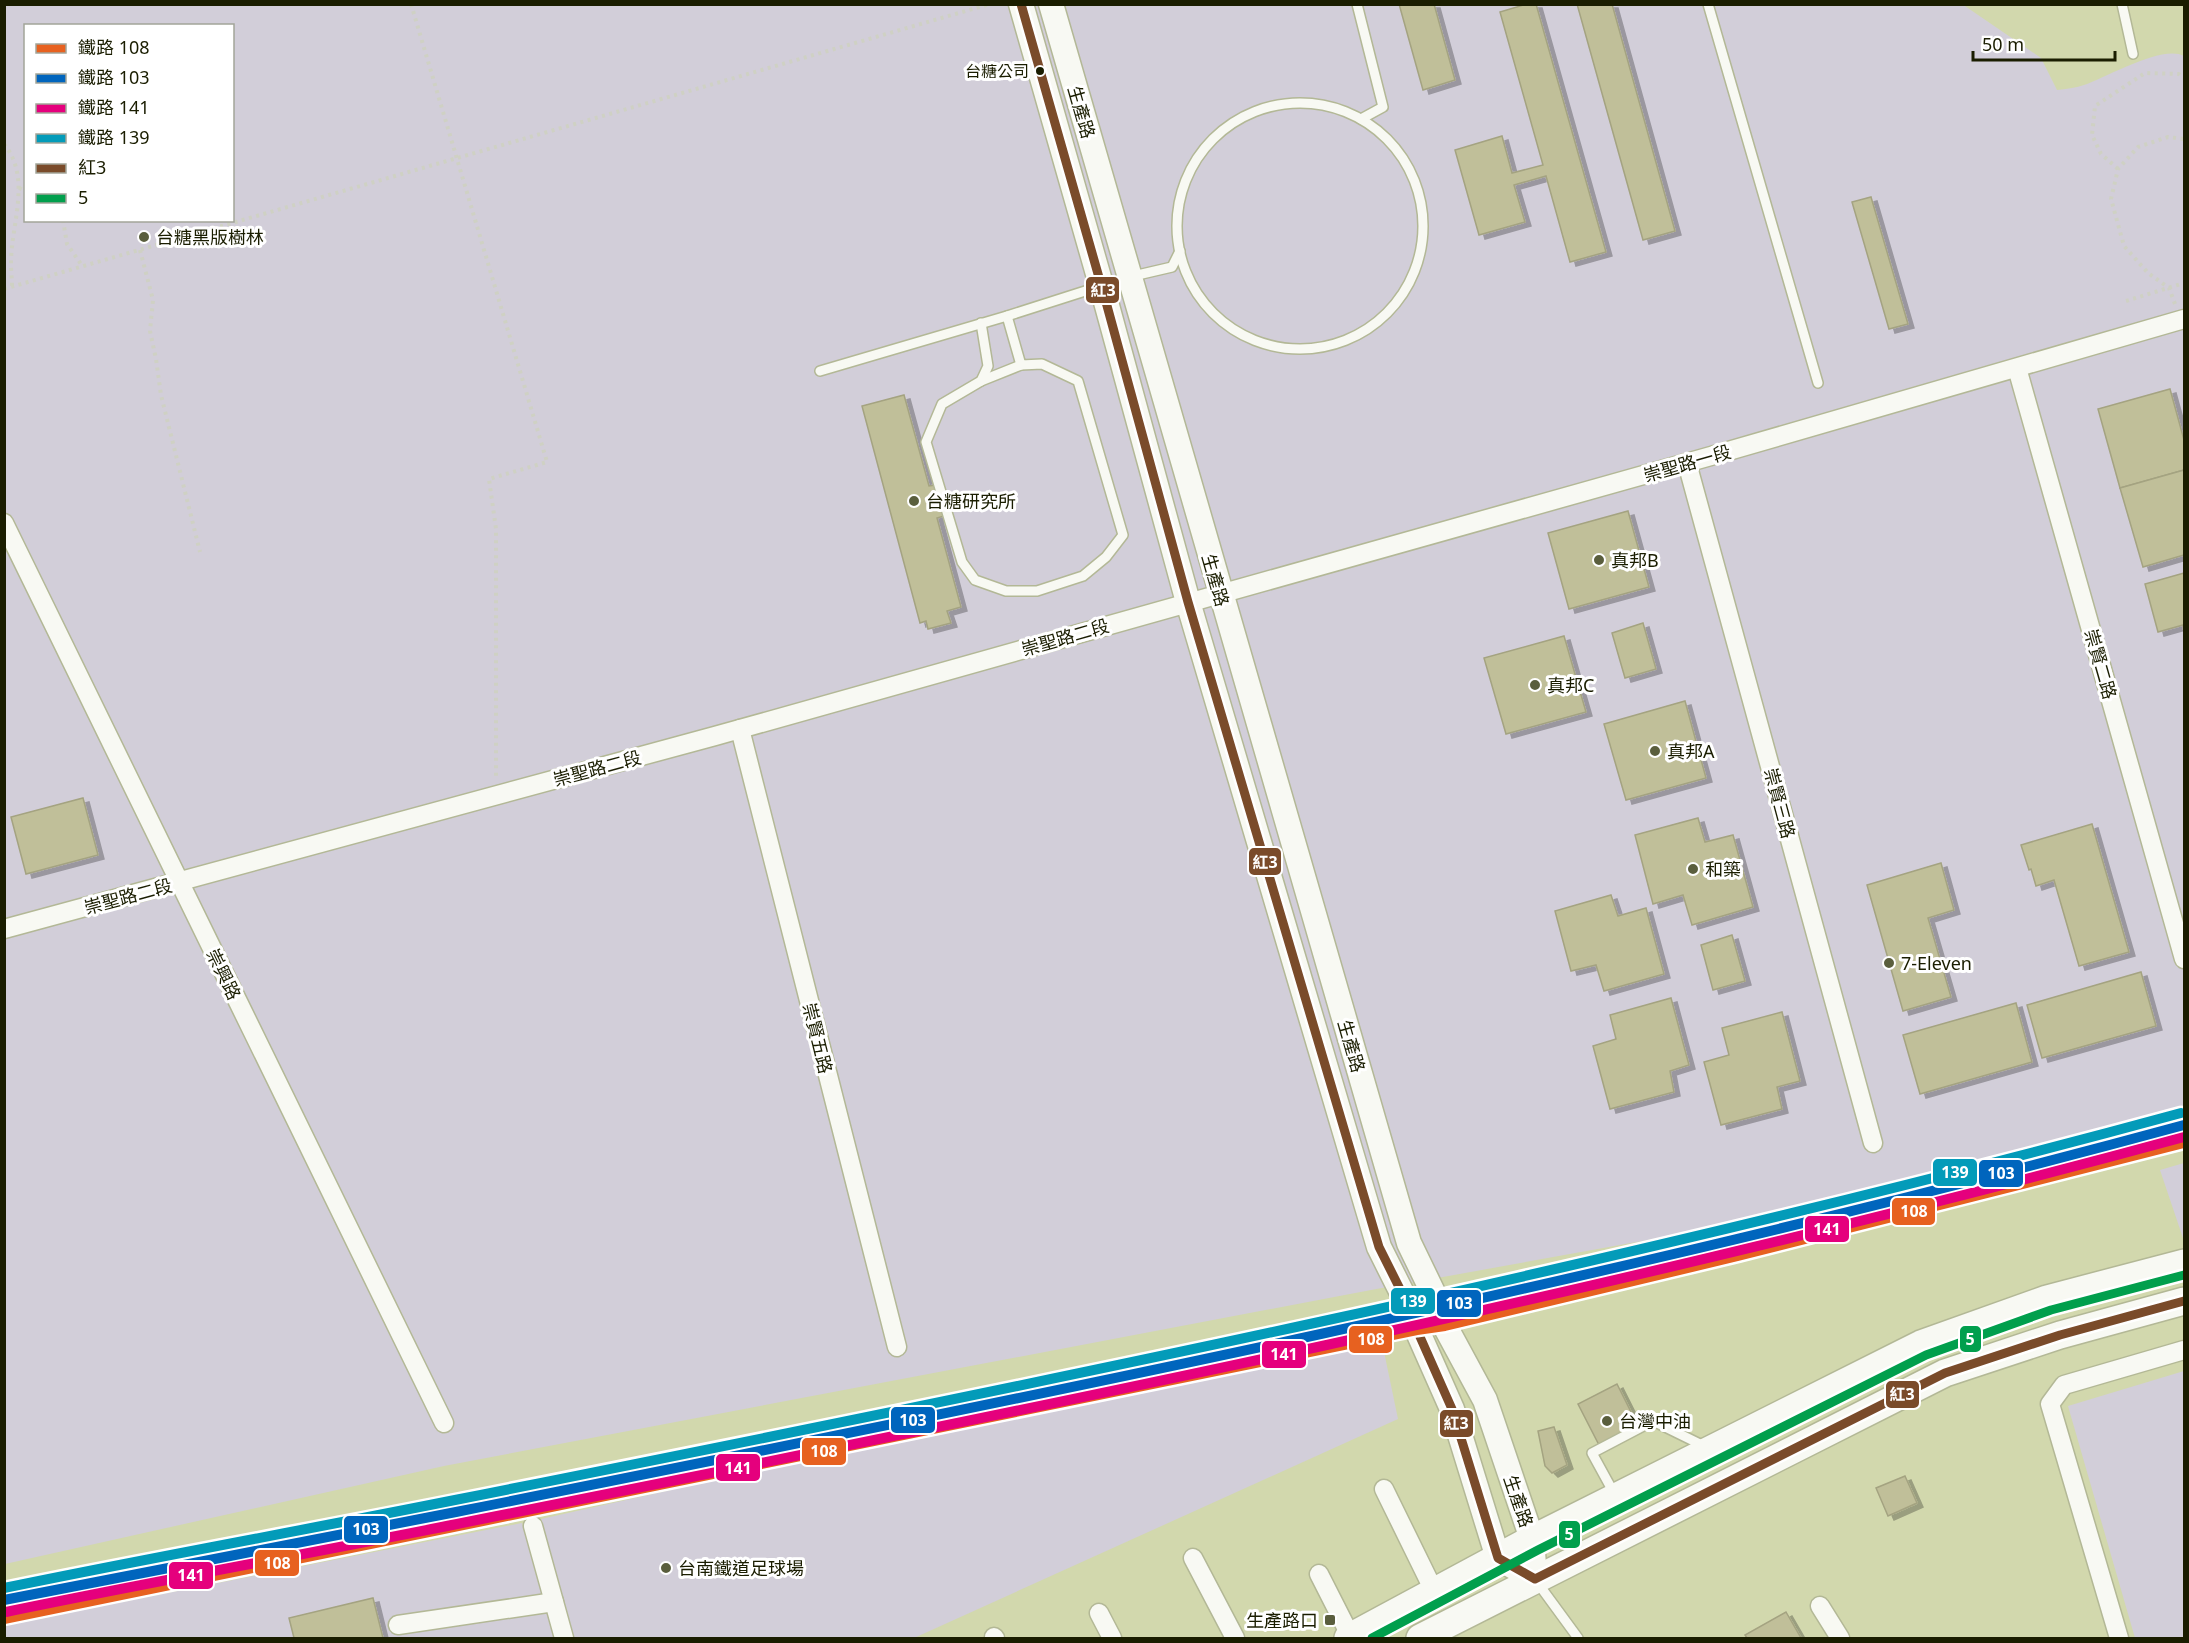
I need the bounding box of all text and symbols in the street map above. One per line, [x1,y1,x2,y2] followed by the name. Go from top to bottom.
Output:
[24,24,234,222] legend
[1973,24,2116,62] scale bar
[1982,32,2024,56] text: 50 m
[78,35,150,59] text: 鐵路 108
[965,60,1029,82] place label: 台糖公司
[78,65,150,89] text: 鐵路 103
[1034,65,1046,77] marker: 台糖公司
[1063,83,1101,141] street label: 生產路
[78,95,150,119] text: 鐵路 141
[78,125,150,149] text: 鐵路 139
[78,155,106,179] text: 紅3
[78,185,88,209] text: 5
[156,225,264,249] place label: 台糖黑版樹林
[137,230,151,244] marker: 台糖黑版樹林
[1085,276,1120,304] line badge: 紅3
[1090,279,1116,301] text: 紅3
[1640,439,1734,487] street label: 崇聖路一段
[926,489,1016,513] place label: 台糖研究所
[907,494,921,508] marker: 台糖研究所
[1611,548,1659,572] place label: 真邦B
[1197,551,1235,609] street label: 生產路
[1592,553,1606,567] marker: 真邦B
[1018,613,1112,661] street label: 崇聖路二段
[2080,626,2122,702] street label: 崇賢二路
[1547,673,1594,697] place label: 真邦C
[1528,678,1542,692] marker: 真邦C
[1667,739,1715,763] place label: 真邦A
[1648,744,1662,758] marker: 真邦A
[550,745,644,791] street label: 崇聖路二段
[1759,765,1801,841] street label: 崇賢三路
[1248,847,1282,876] line badge: 紅3
[1252,851,1278,873] text: 紅3
[1705,857,1741,881] place label: 和築
[1686,862,1700,876] marker: 和築
[81,873,175,919] street label: 崇聖路二段
[201,944,247,1004] street label: 崇興路
[1901,951,1972,975] place label: 7-Eleven
[1882,956,1896,970] marker: 7-Eleven
[798,1000,838,1076] street label: 崇賢五路
[1333,1017,1371,1075] street label: 生產路
[1932,1158,1978,1187] line badge: 139
[1978,1159,2024,1188] line badge: 103
[1941,1161,1969,1183] text: 139
[1987,1162,2015,1184] text: 103
[1891,1197,1936,1226] line badge: 108
[1900,1200,1928,1222] text: 108
[1804,1215,1850,1243] line badge: 141
[1813,1218,1841,1240] text: 141
[1390,1287,1436,1315] line badge: 139
[1436,1289,1482,1318] line badge: 103
[1399,1290,1427,1312] text: 139
[1445,1292,1473,1314] text: 103
[1348,1325,1393,1354] line badge: 108
[1959,1325,1982,1353] line badge: 5
[1357,1328,1385,1350] text: 108
[1965,1328,1975,1350] text: 5
[1261,1340,1307,1369] line badge: 141
[1270,1343,1298,1365] text: 141
[1885,1380,1920,1409] line badge: 紅3
[1889,1383,1915,1405] text: 紅3
[890,1406,936,1434] line badge: 103
[899,1409,927,1431] text: 103
[1439,1409,1474,1438] line badge: 紅3
[1619,1409,1691,1433] place label: 台灣中油
[1443,1412,1469,1434] text: 紅3
[1600,1414,1614,1428] marker: 台灣中油
[801,1437,847,1466] line badge: 108
[810,1440,838,1462] text: 108
[715,1453,761,1482] line badge: 141
[724,1457,752,1479] text: 141
[1499,1472,1539,1530] street label: 生產路
[343,1515,389,1544] line badge: 103
[352,1518,380,1540] text: 103
[1558,1520,1581,1549] line badge: 5
[1564,1523,1574,1545] text: 5
[254,1549,300,1577] line badge: 108
[263,1552,291,1574] text: 108
[678,1556,804,1580] place label: 台南鐵道足球場
[168,1561,214,1590] line badge: 141
[659,1561,673,1575] marker: 台南鐵道足球場
[177,1564,205,1586] text: 141
[1246,1608,1318,1632] place label: 生產路口
[1323,1613,1337,1627] marker: 生產路口

